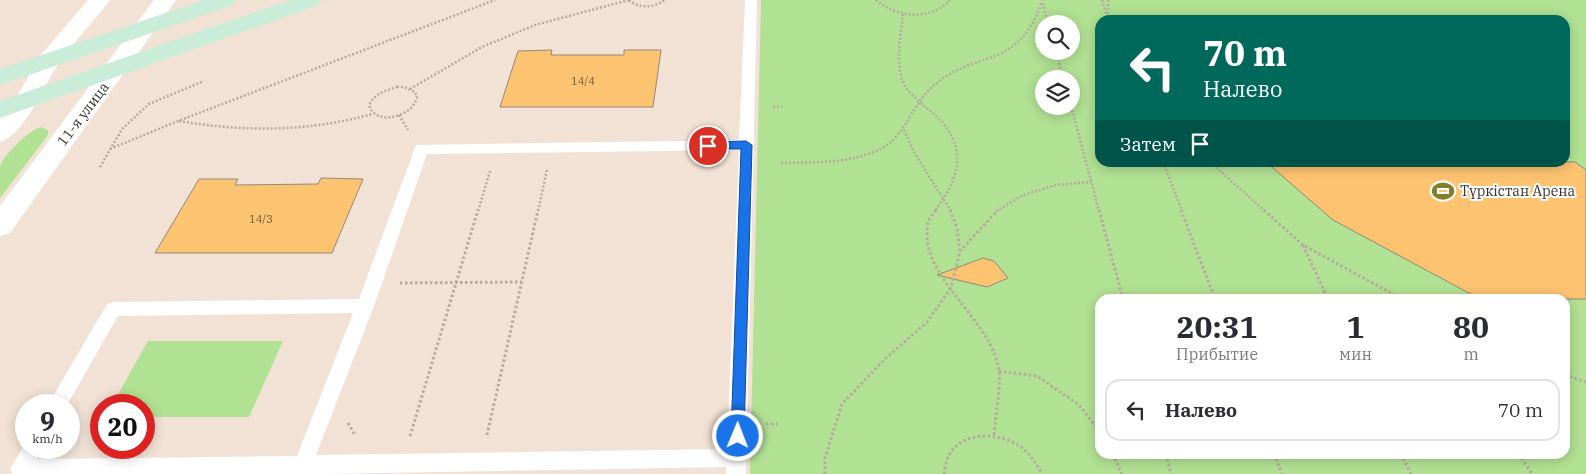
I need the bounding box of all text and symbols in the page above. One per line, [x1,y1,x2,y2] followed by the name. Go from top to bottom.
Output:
[1035,15,1080,115] map controls
[1035,15,1080,60] button: search
[1203,30,1287,76] text: 70 m
[1120,35,1185,100] icon: left
[1035,70,1080,115] button: layers
[571,74,595,88] house number: 14/4
[1203,74,1282,103] text: Налево
[53,78,113,149] street label: 11-я улица
[687,125,729,167] pin
[1186,130,1214,158] icon: arrive
[694,132,722,160] icon: arrive
[1120,132,1176,156] text: Затем
[1430,178,1456,204] sports icon: Түркістан Арена
[1460,182,1575,200] place label: Түркістан Арена
[249,212,273,226] house number: 14/3
[1176,307,1258,346] text: 20:31
[1347,307,1365,346] text: 1
[1453,307,1489,346] text: 80
[1176,344,1258,364] text: Прибытие
[1339,344,1372,364] text: мин
[1463,344,1479,364] text: m
[90,394,155,459] speed limit sign: 20
[1122,396,1150,424] icon: left
[1165,398,1237,422] text: Налево
[1498,398,1543,422] text: 70 m
[40,404,55,437] text: 9
[711,409,763,461] position arrow
[32,431,63,446] text: km/h

